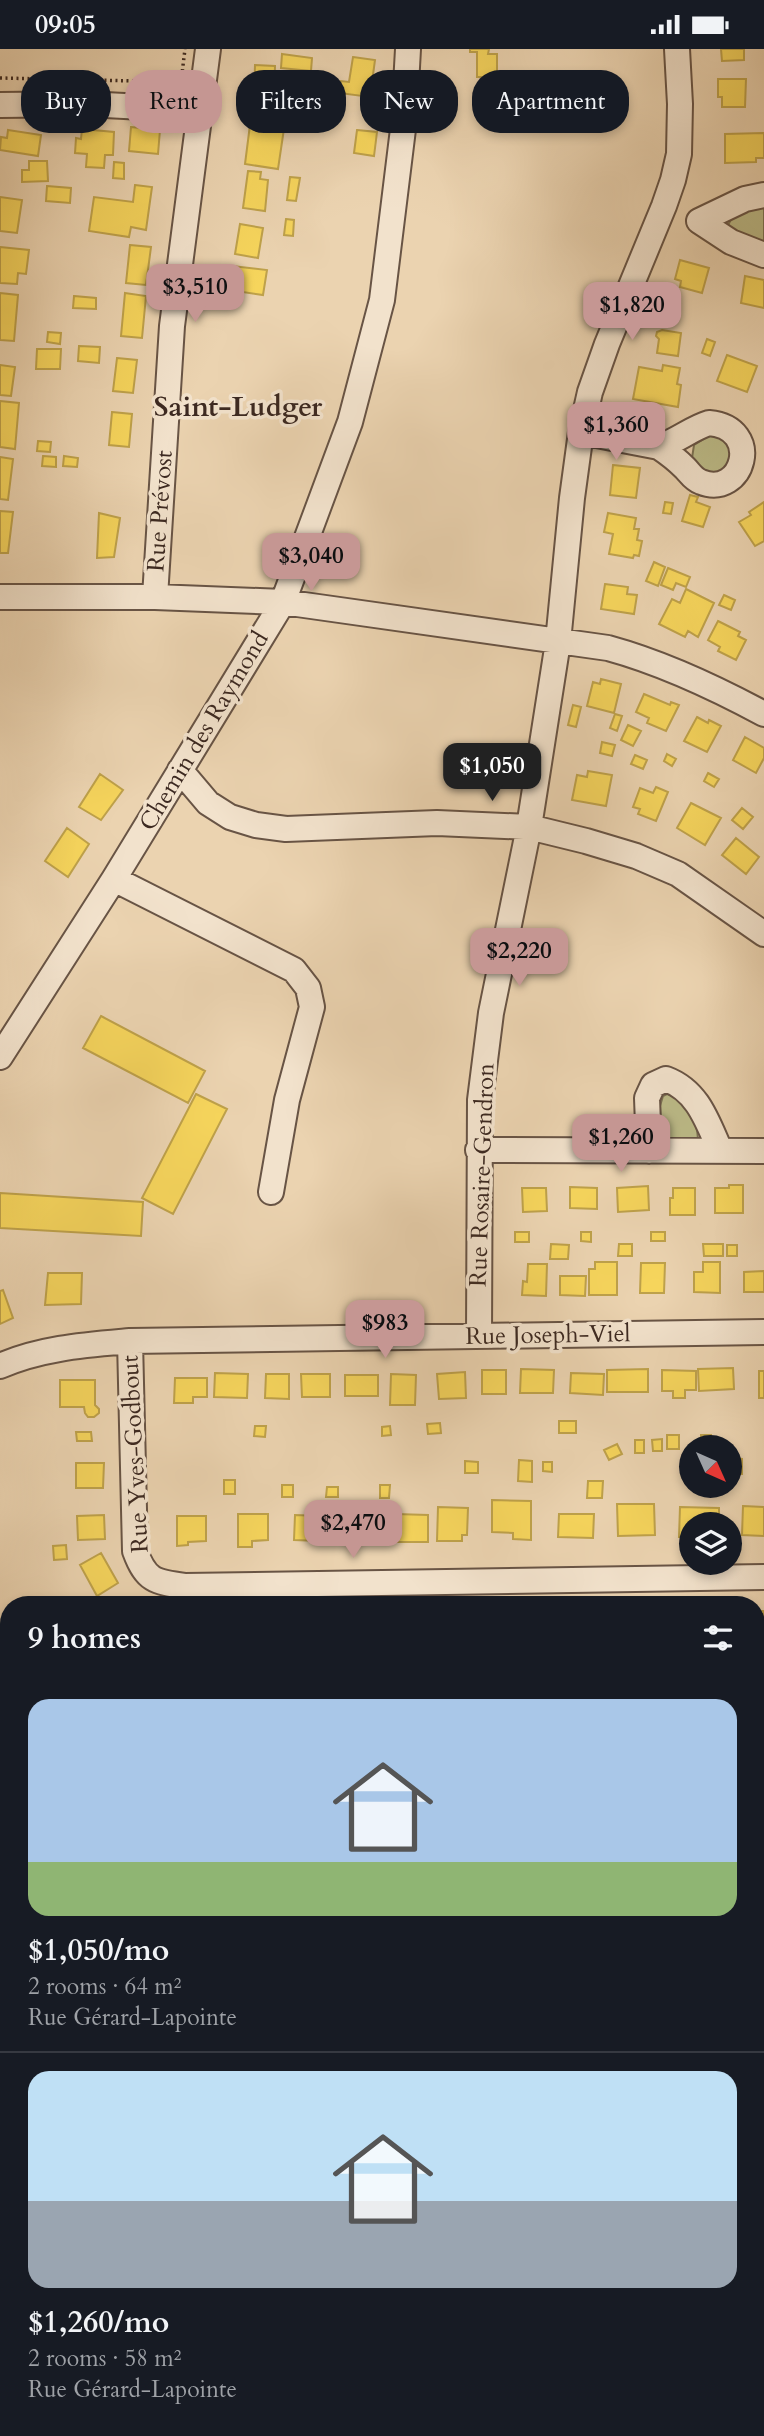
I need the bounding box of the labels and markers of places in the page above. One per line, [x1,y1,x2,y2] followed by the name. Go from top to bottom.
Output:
[138,265,252,324] pin: $3,510
[575,282,689,342] pin: $1,820
[559,403,673,462] pin: $1,360
[254,533,368,593] pin: $3,040
[435,743,549,803] pin: $1,050
[462,929,576,988] pin: $2,220
[564,1115,678,1174] pin: $1,260
[344,1301,426,1360] pin: $983
[296,1501,410,1560] pin: $2,470

